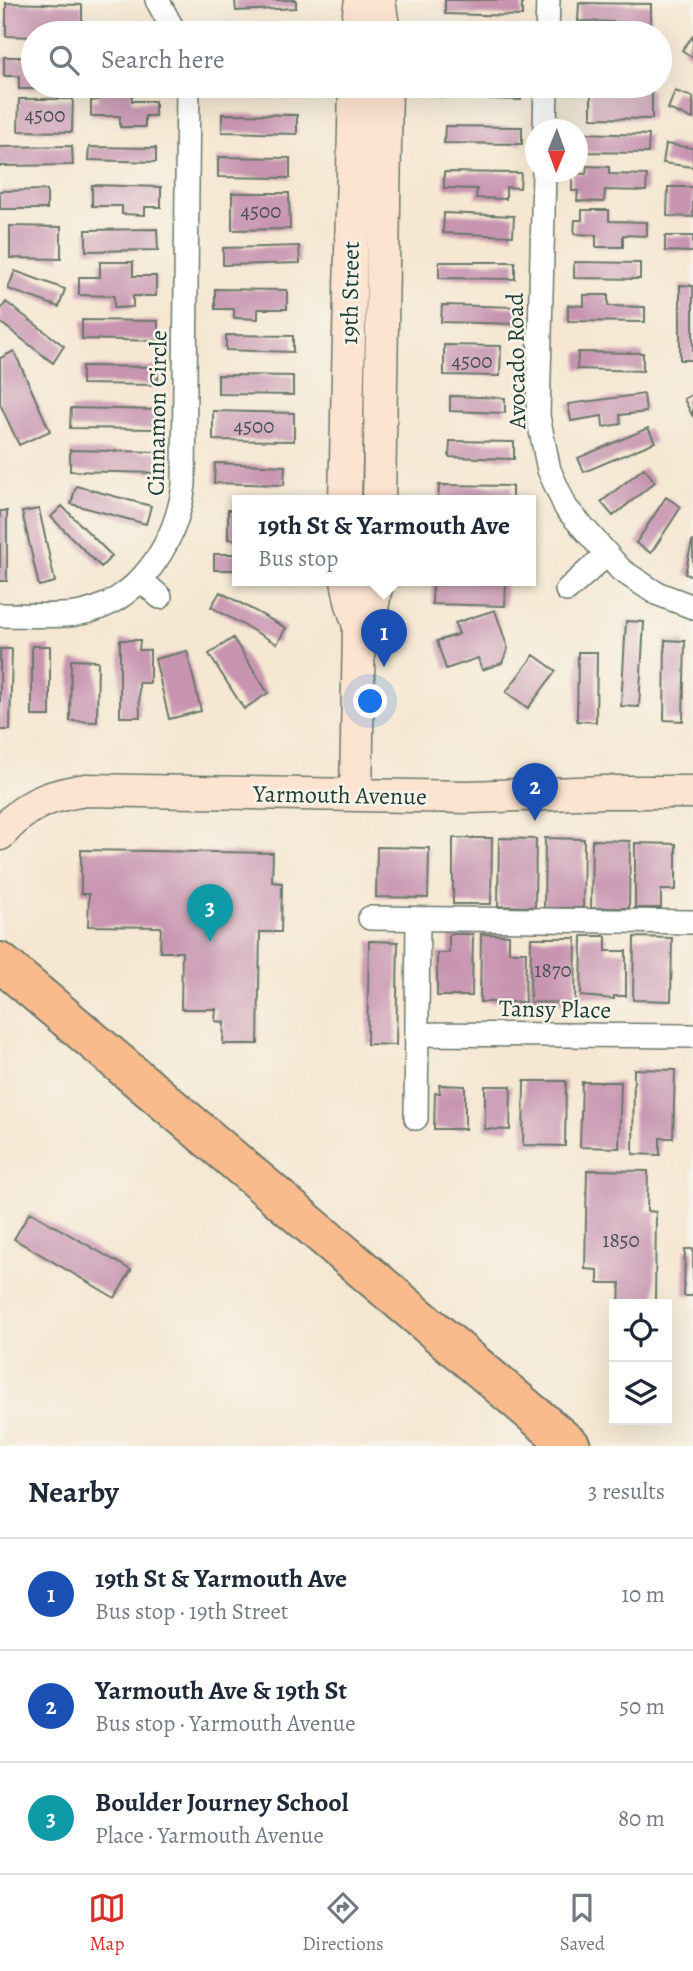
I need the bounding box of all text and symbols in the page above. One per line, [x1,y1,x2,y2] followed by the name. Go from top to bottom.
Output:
[21,21,672,98] search box
[45,41,83,79] icon: search
[101,42,225,77] text: Search here
[25,101,65,129] house number: 4500
[525,119,588,182] north arrow
[241,197,281,225] house number: 4500
[333,241,367,345] street label: 19th Street
[499,292,533,431] street label: Avocado Road
[140,330,174,496] street label: Cinnamon Circle
[452,347,492,375] house number: 4500
[234,412,274,440] house number: 4500
[232,495,536,586] popup
[258,508,510,543] text: 19th St & Yarmouth Ave
[258,543,338,574] text: Bus stop
[361,609,407,667] pin: 1
[353,684,387,718] your location
[512,763,558,821] pin: 2
[252,777,427,813] street label: Yarmouth Avenue
[187,884,233,942] pin: 3
[534,956,572,984] house number: 1870
[499,992,611,1026] street label: Tansy Place
[602,1226,640,1254] house number: 1850
[609,1299,672,1425] map controls
[609,1299,672,1362] button: locate
[609,1362,672,1425] button: layers
[28,1472,119,1512] text: Nearby
[588,1476,665,1507] text: 3 results
[95,1561,347,1596] text: 19th St & Yarmouth Ave
[47,1579,55,1610] text: 1
[621,1579,665,1610] text: 10 m
[95,1596,288,1627] text: Bus stop · 19th Street
[95,1673,347,1708] text: Yarmouth Ave & 19th St
[45,1691,57,1722] text: 2
[619,1691,665,1722] text: 50 m
[95,1708,356,1739] text: Bus stop · Yarmouth Avenue
[95,1785,349,1820] text: Boulder Journey School
[46,1803,56,1834] text: 3
[618,1803,665,1834] text: 80 m
[95,1820,324,1851] text: Place · Yarmouth Avenue
[88,1889,126,1957] tab: Map
[302,1889,384,1957] tab: Directions
[560,1889,605,1957] tab: Saved

